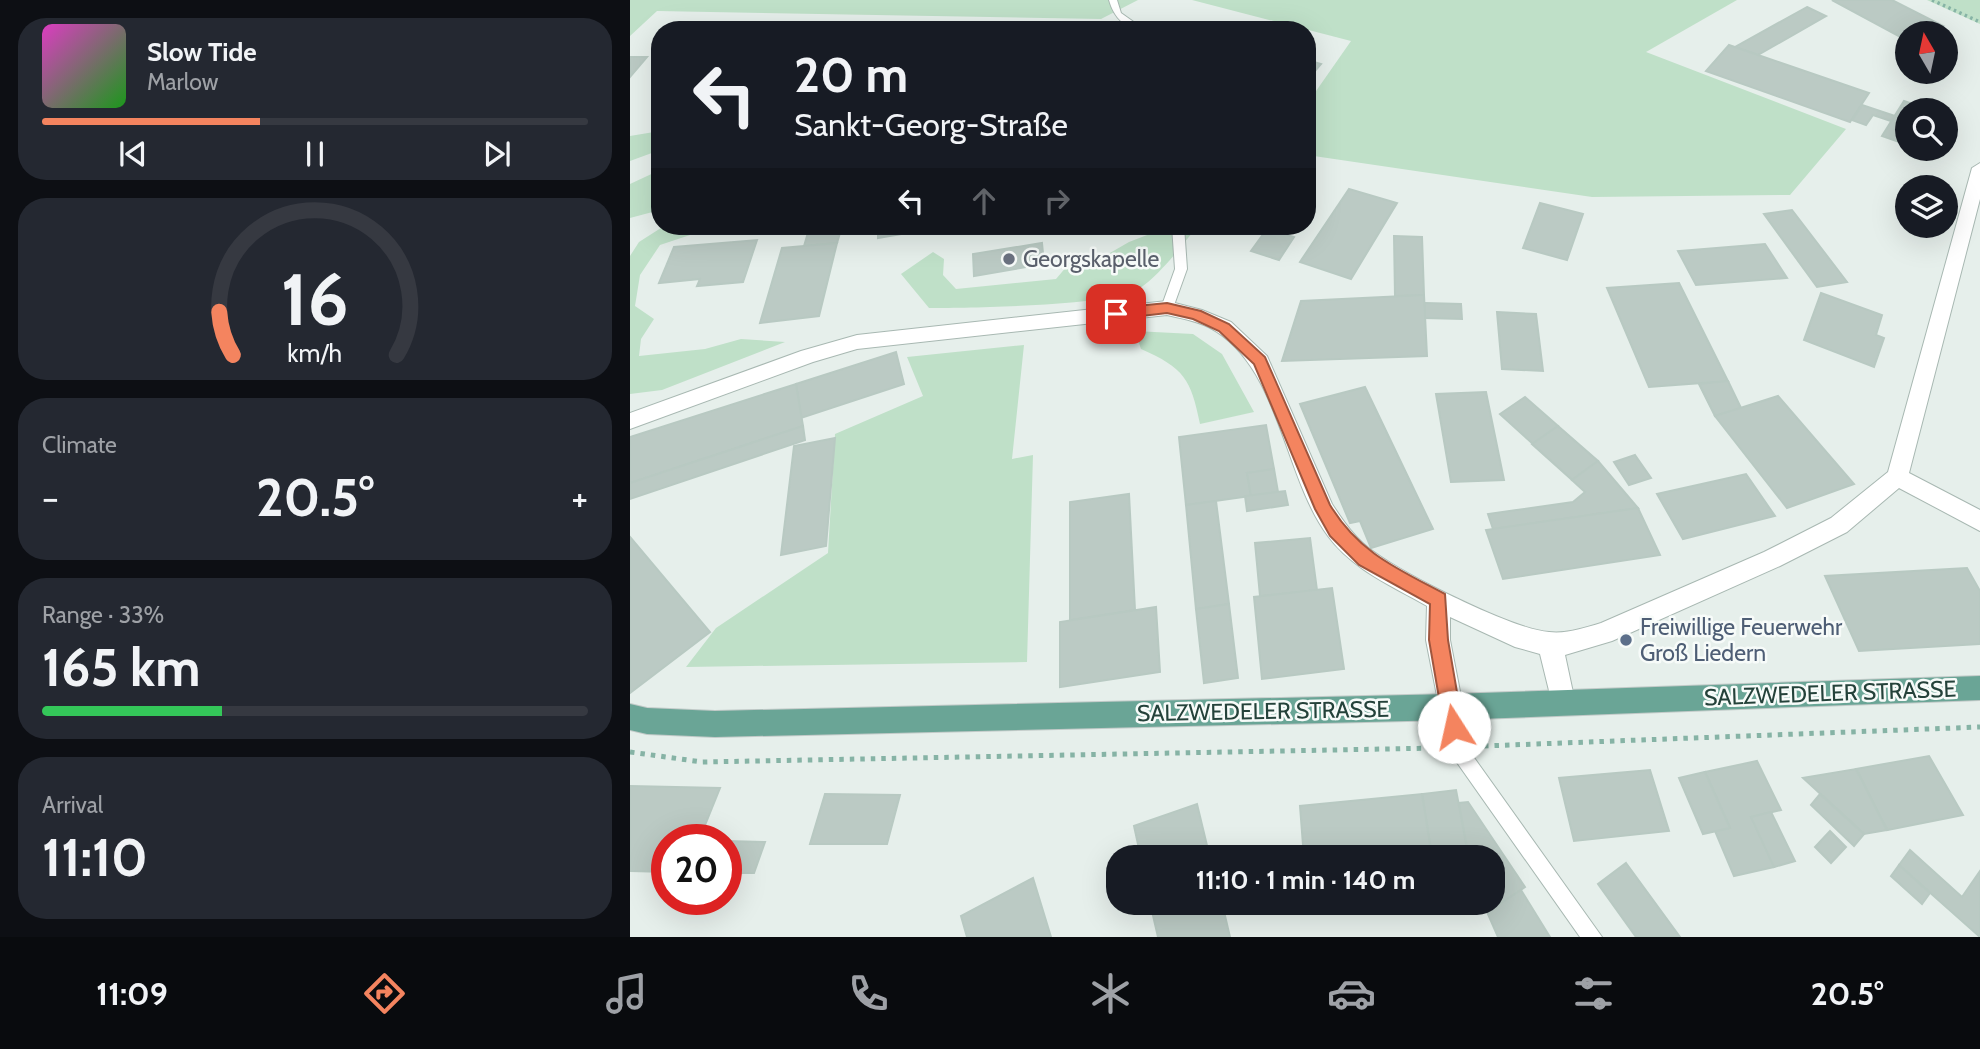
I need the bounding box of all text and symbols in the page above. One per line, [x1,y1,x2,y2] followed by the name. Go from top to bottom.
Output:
[1895,21,1958,84] north arrow
[1895,21,1958,238] map controls
[147,36,257,68] text: Slow Tide
[794,45,908,104] text: 20 m
[679,49,770,140] icon: left
[147,68,218,96] text: Marlow
[1895,98,1958,161] button: search
[794,105,1068,144] text: Sankt-Georg-Straße
[114,135,152,173] icon: previous
[296,135,334,173] icon: pause
[478,135,516,173] icon: next
[1895,175,1958,238] button: layers
[892,182,930,220] icon: left
[965,182,1003,220] icon: ahead
[1038,182,1076,220] icon: right
[1023,245,1159,273] place label: Georgskapelle
[1001,251,1017,267] marker: Georgskapelle
[281,255,349,343] text: 16
[1086,284,1146,344] pin
[1097,295,1135,333] icon: arrive
[288,338,342,368] text: km/h
[42,431,117,459] text: Climate
[256,466,374,529] text: 20.5°
[42,474,59,521] text: −
[571,474,588,521] text: +
[42,601,164,629] text: Range · 33%
[1640,613,1843,667] place label: Freiwillige Feuerwehr Groß Liedern
[1618,632,1634,648] marker: Freiwillige Feuerwehr Groß Liedern
[42,636,200,699] text: 165 km
[1703,675,1957,711] street label: SALZWEDELER STRASSE
[1417,690,1491,764] position arrow
[1137,695,1389,727] street label: SALZWEDELER STRASSE
[42,791,103,819] text: Arrival
[651,824,742,915] speed limit sign: 20
[42,826,148,889] text: 11:10
[1196,864,1415,896] text: 11:10 · 1 min · 140 m
[360,969,409,1018] icon: directions
[602,969,651,1018] icon: music
[844,969,893,1018] icon: phone
[1086,969,1135,1018] icon: climate
[1327,969,1376,1018] icon: car
[1569,969,1618,1018] icon: filters
[96,974,168,1013] text: 11:09
[1811,974,1884,1013] text: 20.5°

